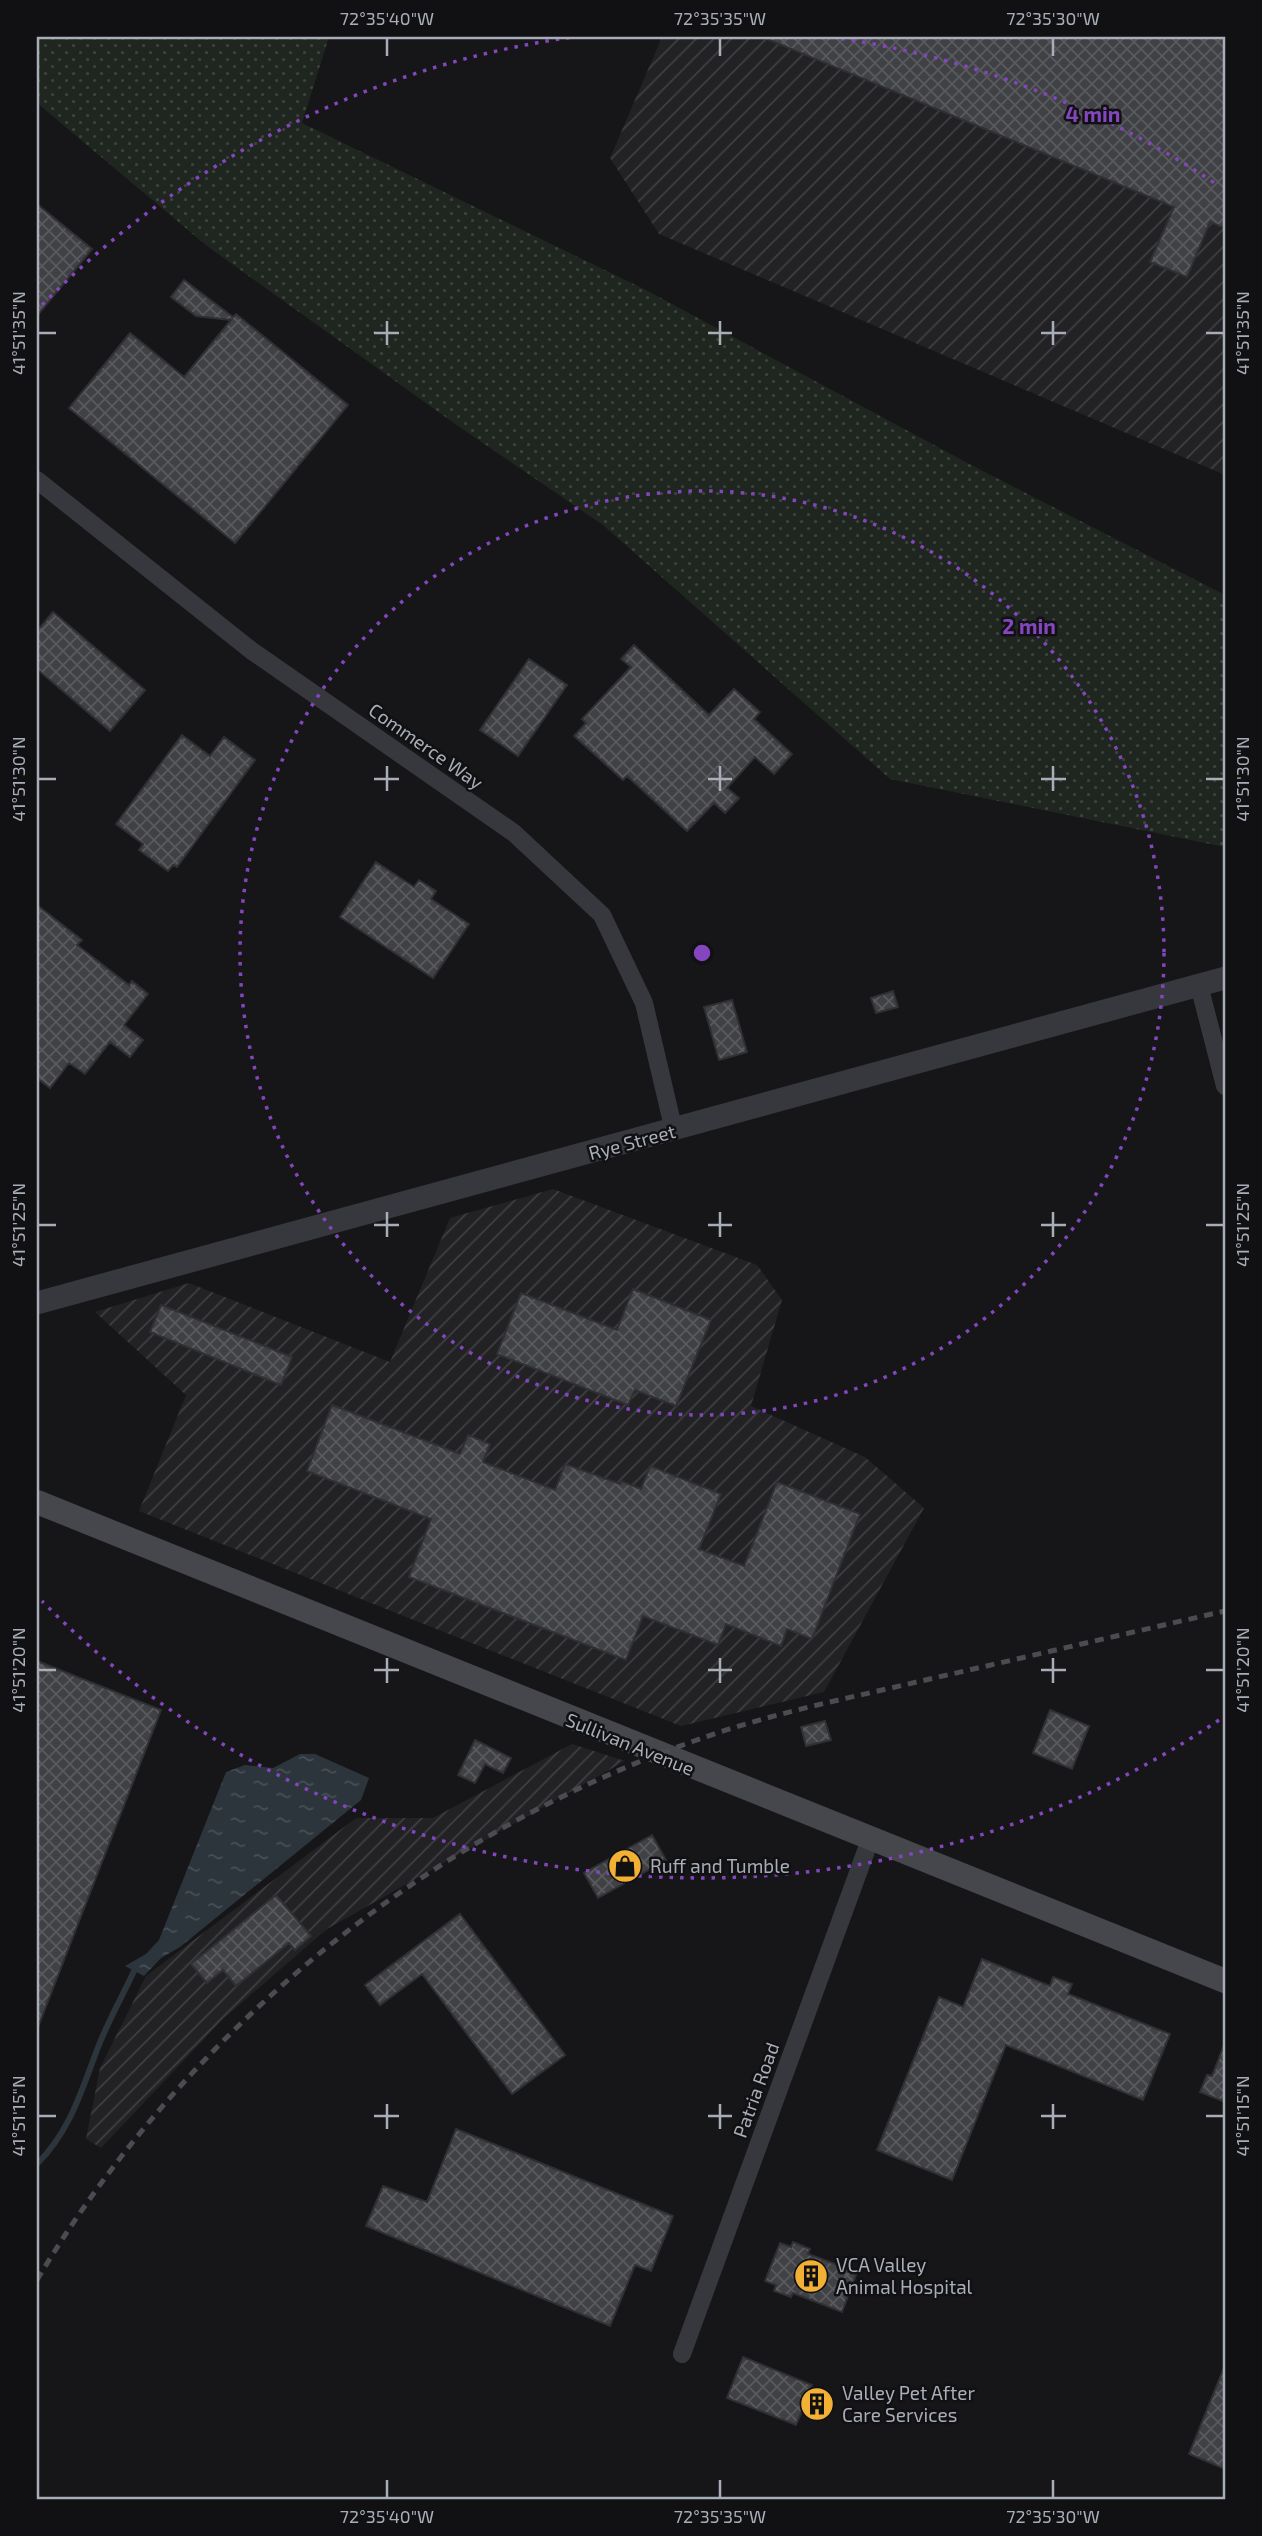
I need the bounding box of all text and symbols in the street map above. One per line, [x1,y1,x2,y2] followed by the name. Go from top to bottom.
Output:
[340,7,434,29] text: 72°35'40"W
[674,7,766,29] text: 72°35'35"W
[1006,7,1100,29] text: 72°35'30"W
[1066,101,1120,126] text: 4 min
[7,291,29,375] text: 41°51'35"N
[1231,291,1253,375] text: 41°51'35"N
[1002,613,1056,638] text: 2 min
[365,698,488,793] street label: Commerce Way
[7,736,29,822] text: 41°51'30"N
[1231,736,1253,822] text: 41°51'30"N
[690,941,714,965] centre of rings
[586,1119,678,1164] street label: Rye Street
[7,1183,29,1267] text: 41°51'25"N
[1231,1183,1253,1267] text: 41°51'25"N
[7,1627,29,1713] text: 41°51'20"N
[1231,1627,1253,1713] text: 41°51'20"N
[563,1707,698,1780] street label: Sullivan Avenue
[606,1847,644,1885] shop icon: Ruff and Tumble
[650,1854,790,1877] place label: Ruff and Tumble
[728,2039,783,2141] street label: Patria Road
[7,2075,29,2157] text: 41°51'15"N
[1231,2075,1253,2157] text: 41°51'15"N
[836,2253,973,2298] place label: VCA Valley Animal Hospital
[792,2257,830,2295] building icon: VCA Valley Animal Hospital
[842,2381,975,2426] place label: Valley Pet After Care Services
[798,2385,836,2423] building icon: Valley Pet After Care Services
[340,2505,434,2527] text: 72°35'40"W
[674,2505,766,2527] text: 72°35'35"W
[1006,2505,1100,2527] text: 72°35'30"W

